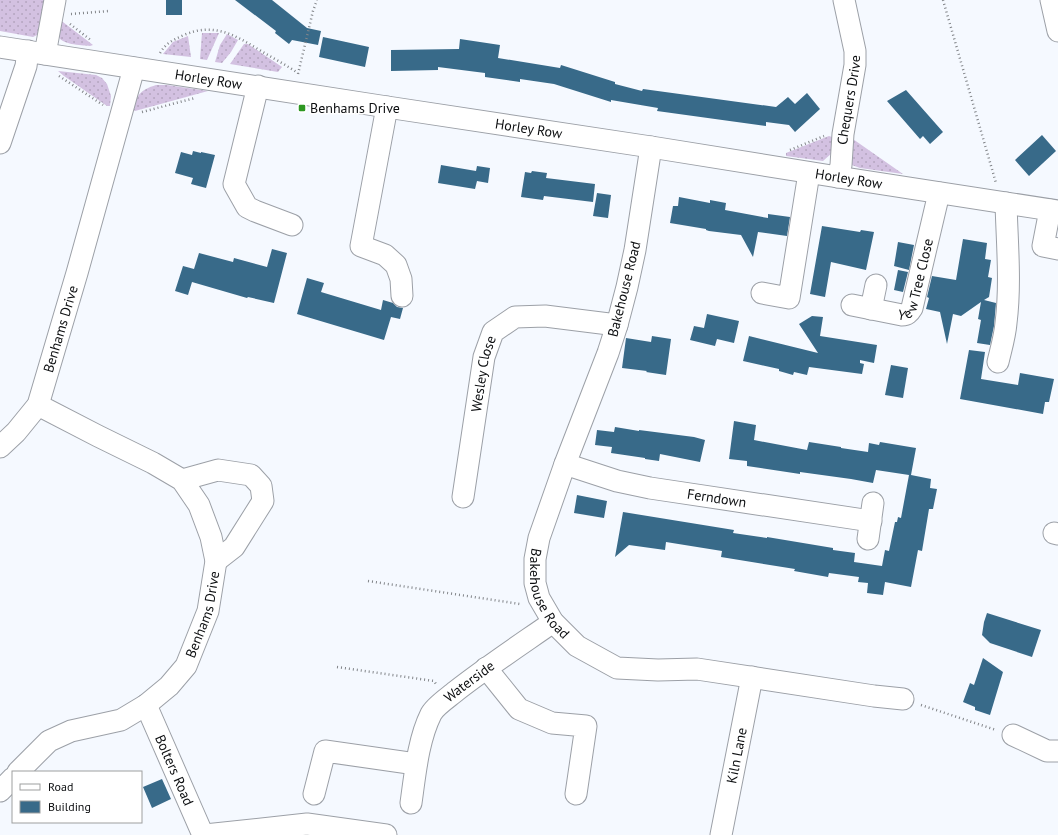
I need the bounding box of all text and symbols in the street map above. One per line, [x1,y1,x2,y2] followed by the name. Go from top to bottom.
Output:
[833,55,864,145] street label: Chequers Drive
[174,65,244,94] street label: Horley Row
[310,99,400,117] place label: Benhams Drive
[297,103,307,113] marker: Benhams Drive
[494,115,564,143] street label: Horley Row
[814,164,884,193] street label: Horley Row
[896,237,937,325] street label: Yew Tree Close
[603,239,645,339] street label: Bakehouse Road
[39,283,82,375] street label: Benhams Drive
[467,333,500,413] street label: Wesley Close
[686,485,748,511] street label: Ferndown
[526,547,574,643] street label: Bakehouse Road
[181,570,223,660] street label: Benhams Drive
[440,656,498,706] street label: Waterside
[722,726,751,785] street label: Kiln Lane
[151,732,198,808] street label: Bolters Road
[12,771,142,823] legend
[48,779,73,794] text: Road
[48,799,91,814] text: Building

